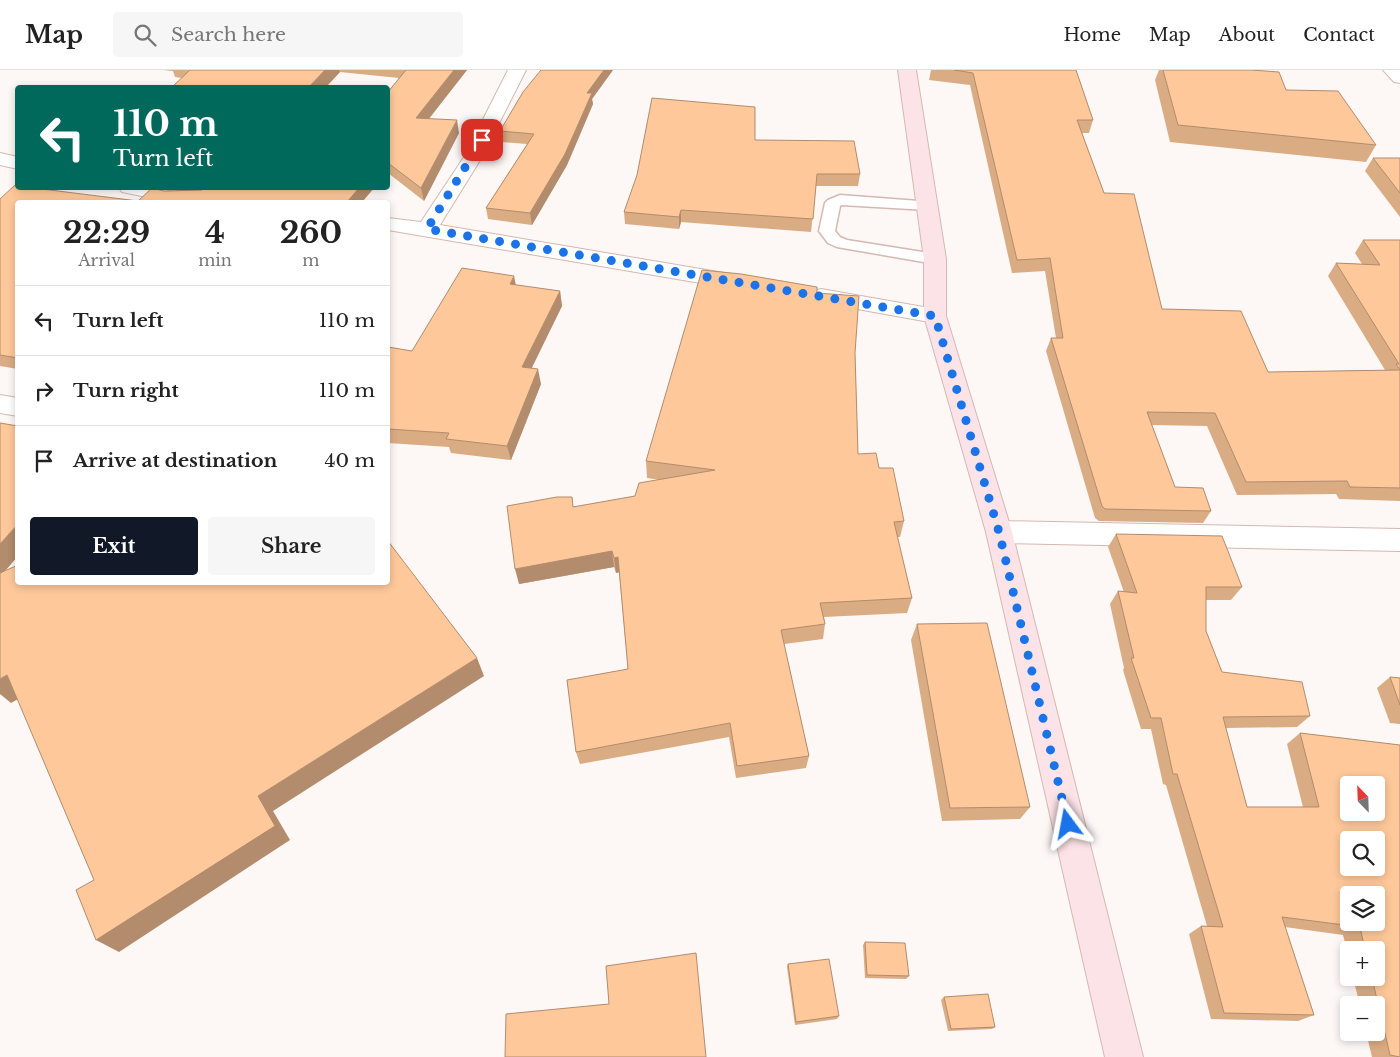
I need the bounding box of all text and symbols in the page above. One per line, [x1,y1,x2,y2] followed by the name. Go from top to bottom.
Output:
[113,12,463,57] search box
[25,20,83,49] text: Map
[131,21,159,49] icon: search
[171,23,286,46] text: Search here
[1063,24,1121,46] text: Home
[1149,24,1191,46] text: Map
[1219,24,1275,46] text: About
[1303,24,1375,46] text: Contact
[113,102,218,145] text: 110 m
[30,105,95,170] icon: left
[461,119,503,161] pin
[468,126,496,154] icon: arrive
[113,145,213,172] text: Turn left
[63,214,150,251] text: 22:29
[205,214,225,251] text: 4
[280,214,342,251] text: 260
[78,250,135,270] text: Arrival
[198,250,232,270] text: min
[302,250,319,270] text: m
[30,307,58,335] icon: left
[73,309,164,332] text: Turn left
[319,309,375,332] text: 110 m
[30,377,58,405] icon: right
[73,379,179,402] text: Turn right
[319,379,375,402] text: 110 m
[30,447,58,475] icon: arrive
[73,449,277,472] text: Arrive at destination
[324,449,375,472] text: 40 m
[30,517,198,575] button: Exit
[208,517,375,575] button: Share
[1340,776,1385,821] north arrow
[1340,776,1385,1041] map controls
[1041,797,1093,849] position arrow
[1340,831,1385,876] button: search
[1340,886,1385,931] button: layers
[1340,941,1385,986] button: +
[1340,996,1385,1041] button: −

